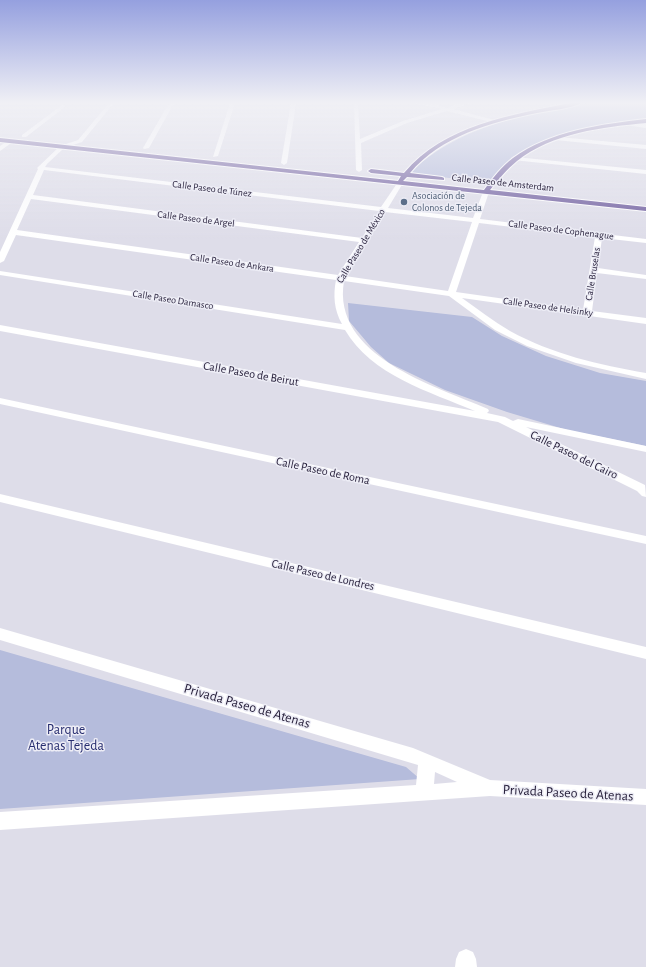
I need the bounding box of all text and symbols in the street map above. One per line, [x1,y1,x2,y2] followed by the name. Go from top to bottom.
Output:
[451,172,555,194] street label: Calle Paseo de Amsterdam
[172,178,252,200] street label: Calle Paseo de Túnez
[412,190,482,214] place label: Asociación de Colonos de Tejeda
[399,197,409,207] marker: Asociación de Colonos de Tejeda
[334,207,388,285] street label: Calle Paseo de México
[157,208,235,230] street label: Calle Paseo de Argel
[508,218,614,242] street label: Calle Paseo de Cophenague
[583,247,603,301] street label: Calle Bruselas
[189,251,275,275] street label: Calle Paseo de Ankara
[132,288,214,312] street label: Calle Paseo Damasco
[502,295,594,319] street label: Calle Paseo de Helsinky
[202,359,300,389] street label: Calle Paseo de Beirut
[528,428,620,482] street label: Calle Paseo del Cairo
[275,454,371,488] street label: Calle Paseo de Roma
[270,556,376,594] street label: Calle Paseo de Londres
[182,680,312,732] street label: Privada Paseo de Atenas
[28,722,104,754] park label: Parque Atenas Tejeda
[502,781,634,805] street label: Privada Paseo de Atenas

